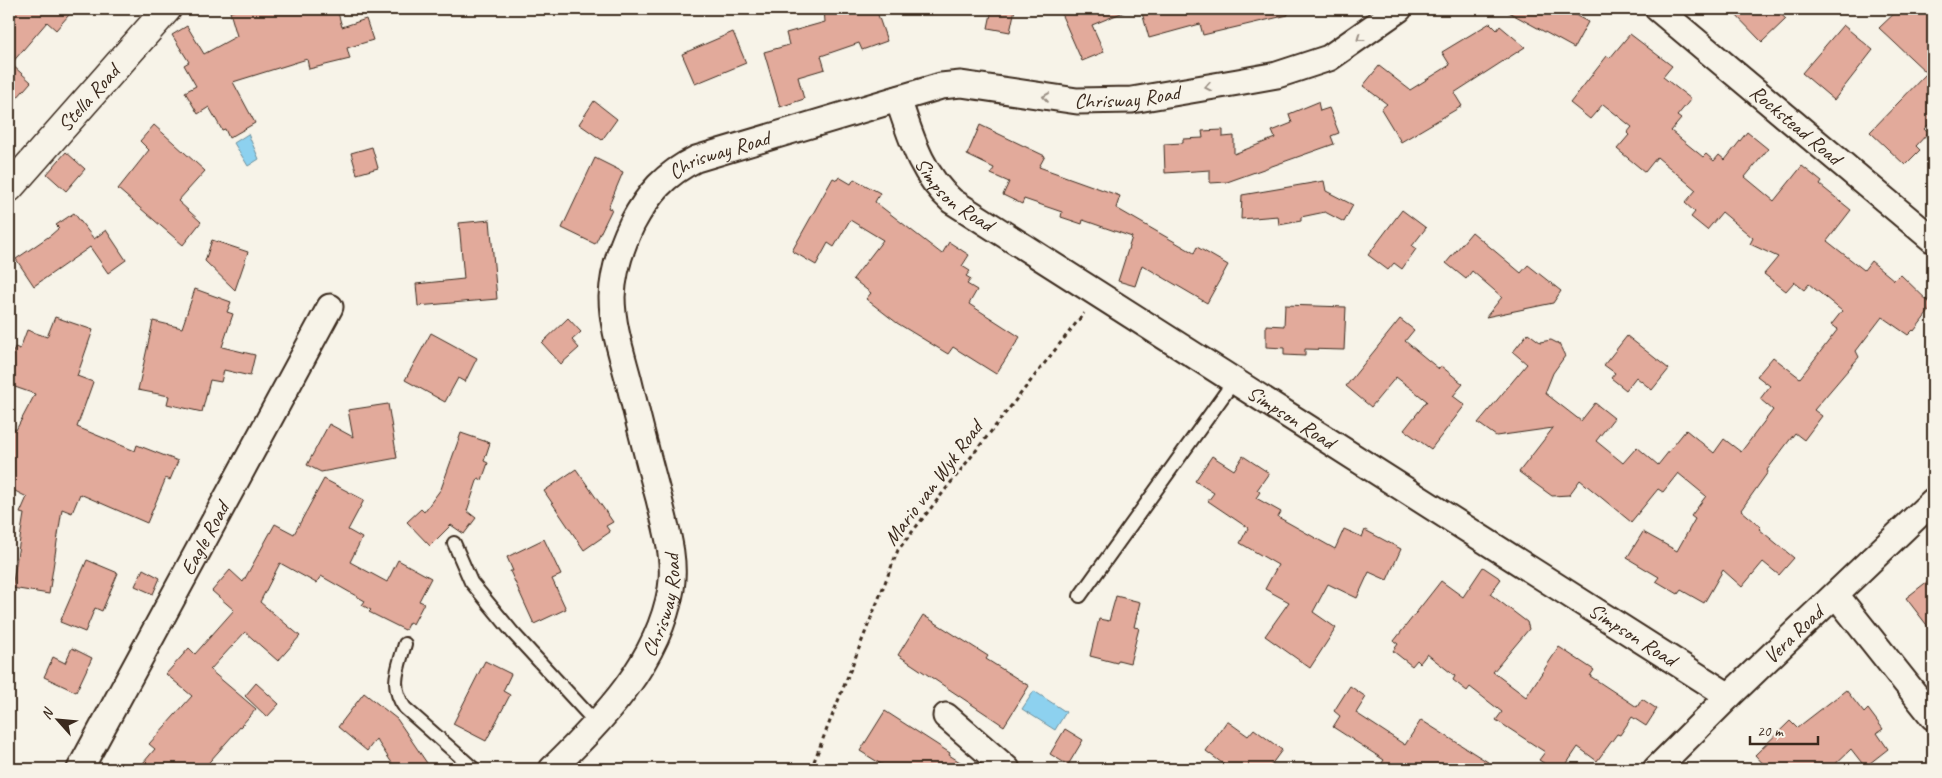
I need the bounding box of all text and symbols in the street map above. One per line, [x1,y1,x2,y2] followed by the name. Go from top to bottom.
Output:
[1357,32,1366,40] one-way arrow
[52,56,127,137] street label: Stella Road
[1074,79,1184,114] street label: Chrisway Road
[1745,79,1849,172] street label: Rockstead Road
[1203,82,1212,92] one-way arrow
[1042,93,1051,103] one-way arrow
[663,124,775,185] street label: Chrisway Road
[909,153,1002,239] street label: Simpson Road
[1242,379,1343,457] street label: Simpson Road
[878,414,990,550] street label: Mario van Wyk Road
[174,495,236,580] street label: Eagle Road
[636,550,686,661] street label: Chrisway Road
[1584,597,1685,674] street label: Simpson Road
[1758,597,1831,669] street label: Vera Road
[32,696,82,746] north arrow
[37,705,57,722] text: N
[1750,713,1817,745] scale bar
[1757,722,1784,741] text: 20 m

